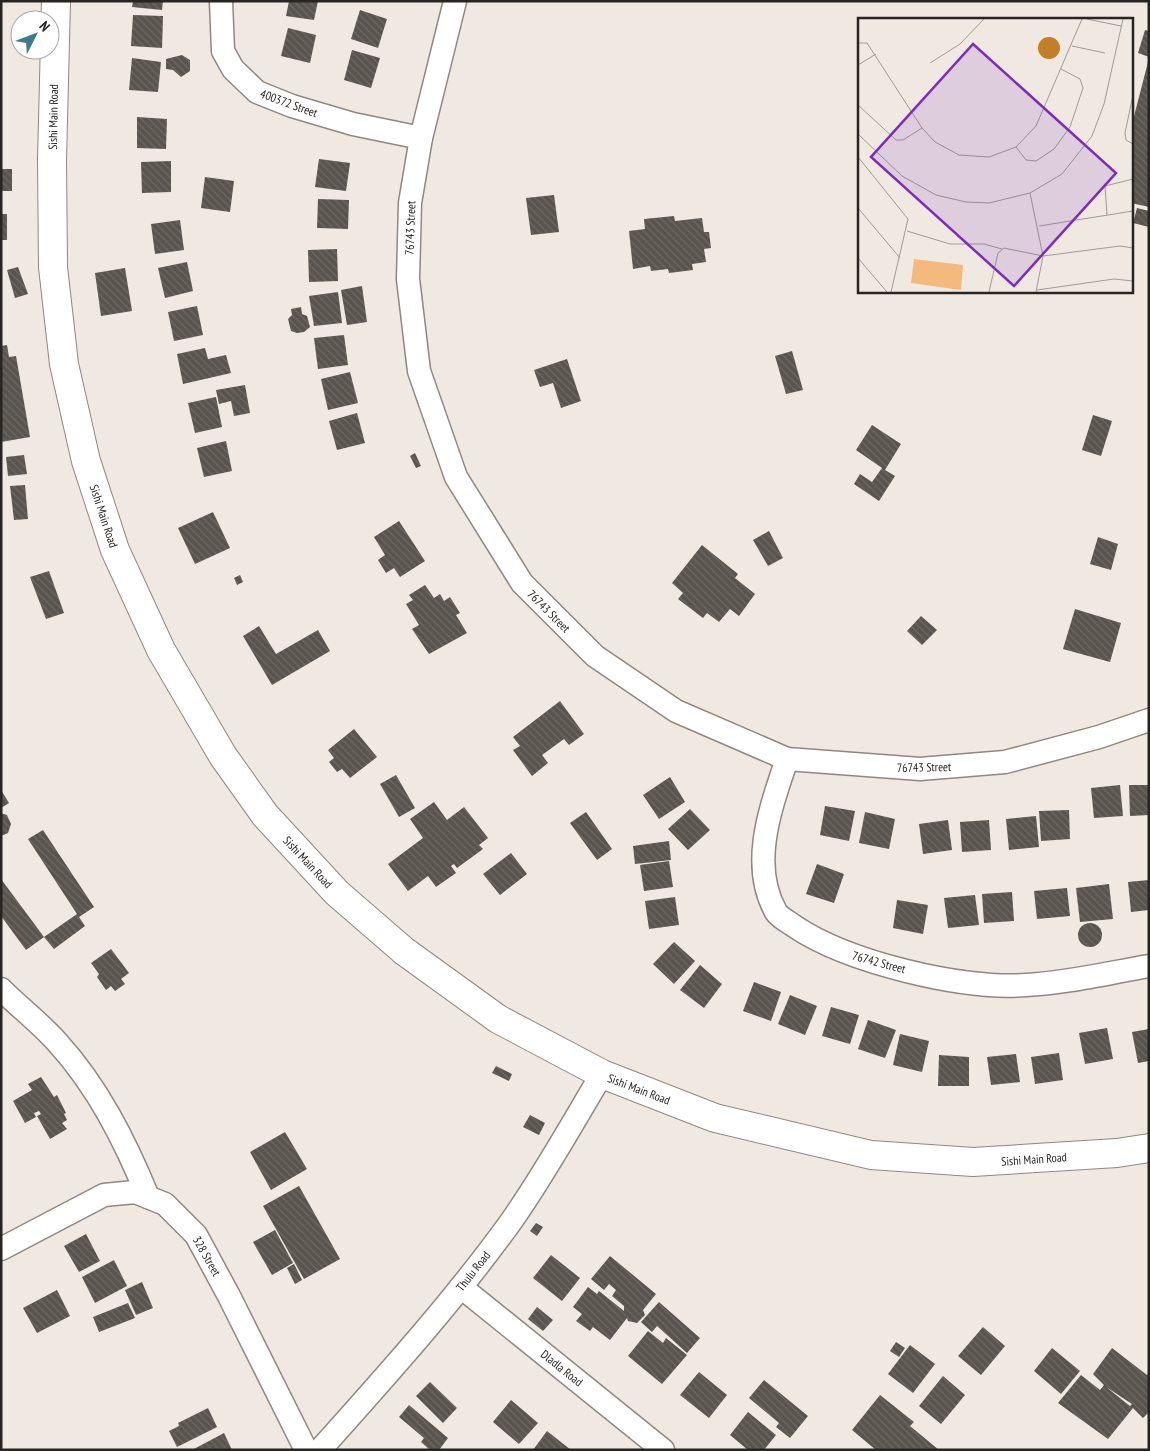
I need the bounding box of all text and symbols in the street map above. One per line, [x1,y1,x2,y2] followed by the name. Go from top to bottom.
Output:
[10,10,60,60] north arrow
[35,17,54,35] text: N
[858,18,1132,292] inset map
[45,84,61,150] street label: Sishi Main Road
[258,86,320,121] street label: 400372 Street
[402,200,418,255] street label: 76743 Street
[87,483,121,549] street label: Sishi Main Road
[524,586,574,636] street label: 76743 Street
[897,759,952,775] street label: 76743 Street
[280,833,336,891] street label: Sishi Main Road
[851,948,908,976] street label: 76742 Street
[606,1070,672,1108] street label: Sishi Main Road
[1001,1149,1067,1169] street label: Sishi Main Road
[190,1233,225,1279] street label: 328 Street
[453,1248,493,1294] street label: Thulu Road
[538,1347,586,1389] street label: Dladla Road

